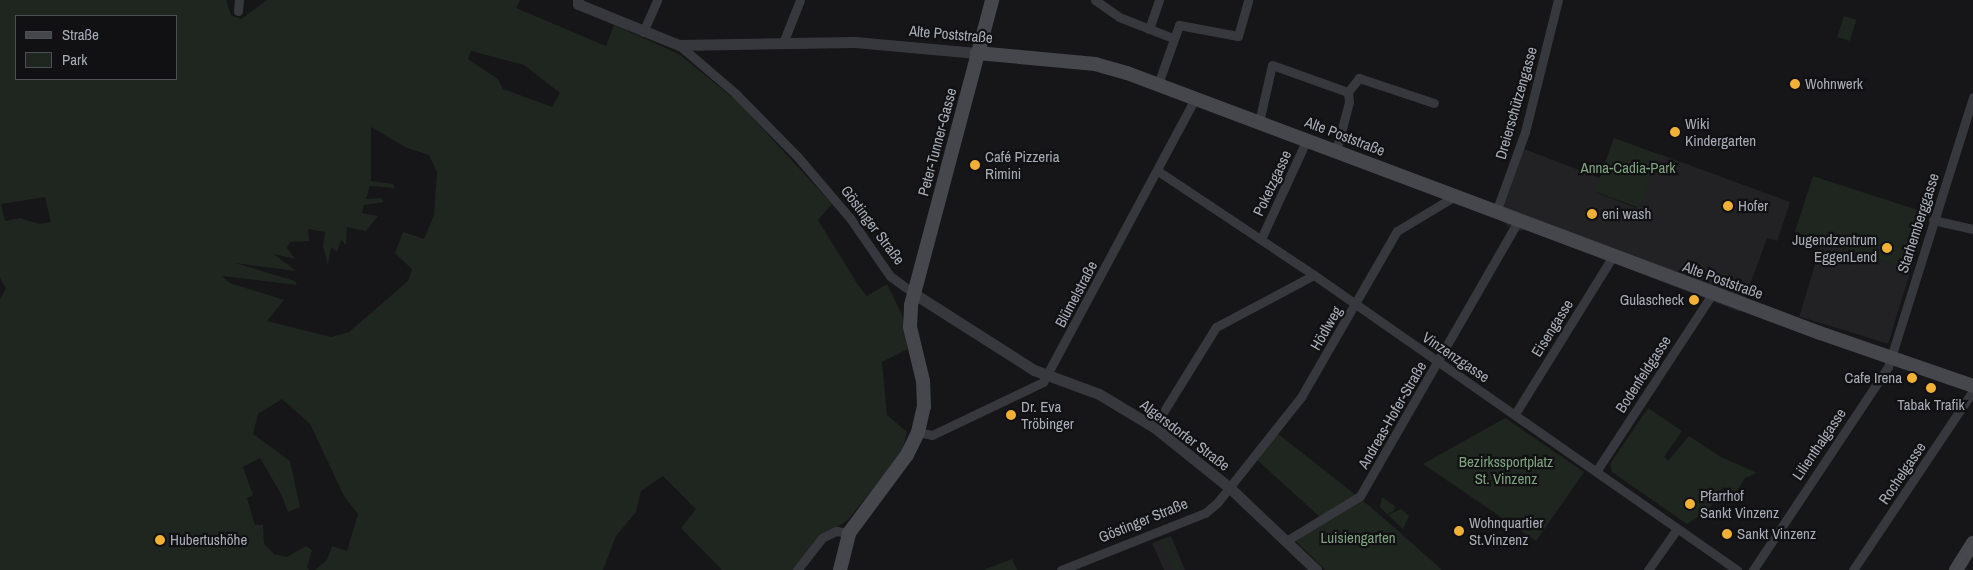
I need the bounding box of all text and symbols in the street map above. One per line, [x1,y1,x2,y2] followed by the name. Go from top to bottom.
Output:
[15,15,178,80] legend
[908,21,994,47] street label: Alte Poststraße
[62,24,99,45] text: Straße
[1491,45,1541,161] street label: Dreierschützengasse
[62,49,87,70] text: Park
[1805,75,1863,93] place label: Wohnwerk
[1789,78,1801,90] marker: Wohnwerk
[914,86,960,198] street label: Peter-Tunner-Gasse
[1303,113,1387,159] street label: Alte Poststraße
[1685,114,1756,149] place label: Wiki Kindergarten
[1669,126,1681,138] marker: Wiki Kindergarten
[985,147,1060,182] place label: Café Pizzeria Rimini
[1249,147,1295,219] street label: Poketzgasse
[969,159,981,171] marker: Café Pizzeria Rimini
[1580,159,1676,177] park label: Anna-Cadia-Park
[1893,171,1943,275] street label: Starhemberggasse
[837,182,909,268] street label: Göstinger Straße
[1738,197,1768,215] place label: Hofer
[1722,200,1734,212] marker: Hofer
[1602,205,1651,223] place label: eni wash
[1586,208,1598,220] marker: eni wash
[1792,230,1877,265] place label: Jugendzentrum EggenLend
[1881,242,1893,254] marker: Jugendzentrum EggenLend
[1680,257,1766,303] street label: Alte Poststraße
[1051,258,1101,330] street label: Blümelstraße
[1620,291,1684,309] place label: Gulascheck
[1688,294,1700,306] marker: Gulascheck
[1527,296,1577,360] street label: Eisengasse
[1306,303,1346,353] street label: Hödlweg
[1419,328,1493,386] street label: Vinzenzgasse
[1611,332,1675,416] street label: Bodenfeldgasse
[1354,358,1430,472] street label: Andreas-Hofer-Straße
[1845,369,1902,387] place label: Cafe Irena
[1906,372,1918,384] marker: Cafe Irena
[1925,382,1937,394] marker: Tabak Trafik
[1137,396,1233,474] street label: Algersdorfer Straße
[1897,396,1965,414] place label: Tabak Trafik
[1021,397,1074,432] place label: Dr. Eva Tröbinger
[1788,405,1850,483] street label: Lilienthalgasse
[1005,409,1017,421] marker: Dr. Eva Tröbinger
[1875,438,1929,508] street label: Rochelgasse
[1459,452,1553,487] park label: Bezirkssportplatz St. Vinzenz
[1700,486,1779,521] place label: Pfarrhof Sankt Vinzenz
[1096,494,1190,546] street label: Göstinger Straße
[1684,498,1696,510] marker: Pfarrhof Sankt Vinzenz
[1469,513,1543,548] place label: Wohnquartier St.Vinzenz
[1453,525,1465,537] marker: Wohnquartier St.Vinzenz
[1737,525,1816,543] place label: Sankt Vinzenz
[1721,528,1733,540] marker: Sankt Vinzenz
[1320,529,1396,547] park label: Luisiengarten
[170,531,247,549] place label: Hubertushöhe
[154,534,166,546] marker: Hubertushöhe

